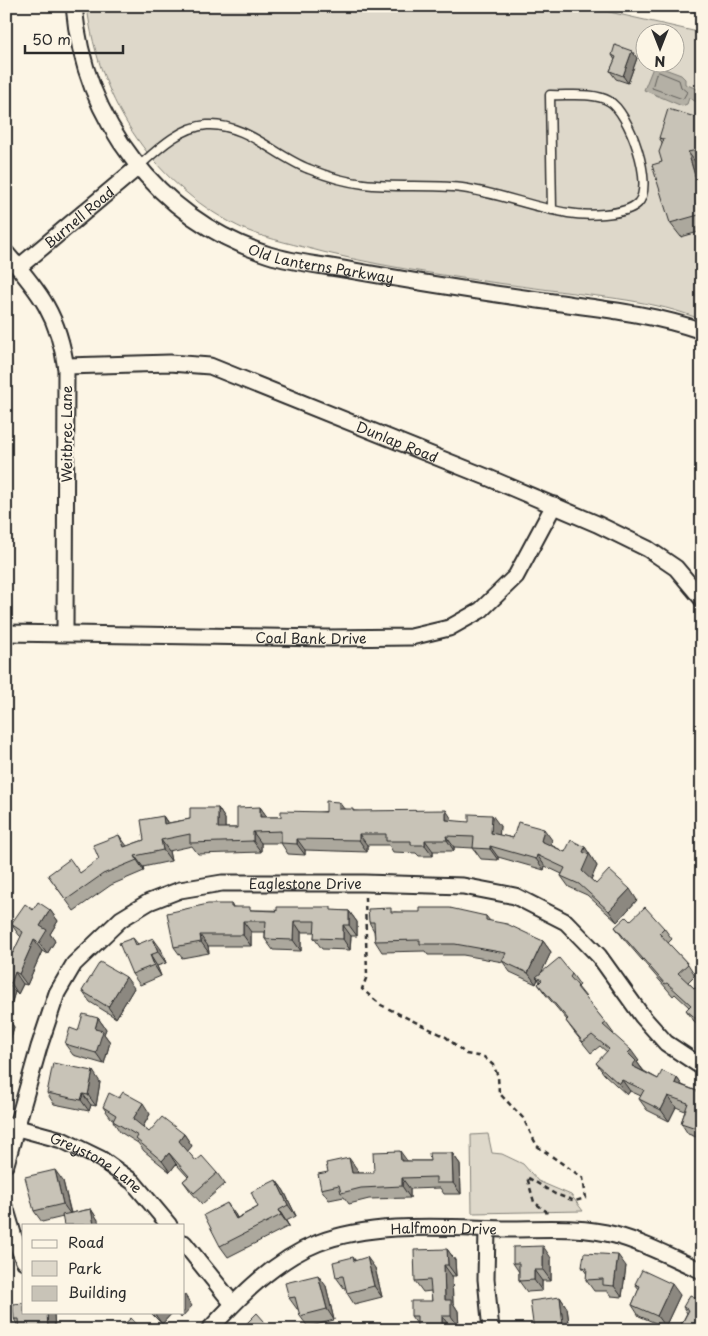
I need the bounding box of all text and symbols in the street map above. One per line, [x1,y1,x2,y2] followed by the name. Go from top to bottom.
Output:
[25,22,122,54] scale bar
[636,22,686,72] north arrow
[32,27,71,50] text: 50 m
[654,51,666,72] text: N
[39,181,119,253] street label: Burnell Road
[245,238,395,288] street label: Old Lanterns Parkway
[56,385,77,483] street label: Weitbrec Lane
[353,415,442,467] street label: Dunlap Road
[255,626,367,649] street label: Coal Bank Drive
[249,873,362,894] street label: Eaglestone Drive
[48,1127,148,1197] street label: Greystone Lane
[390,1217,497,1239] street label: Halfmoon Drive
[22,1224,185,1314] legend
[68,1230,104,1253] text: Road
[68,1256,102,1279] text: Park
[68,1280,127,1303] text: Building

